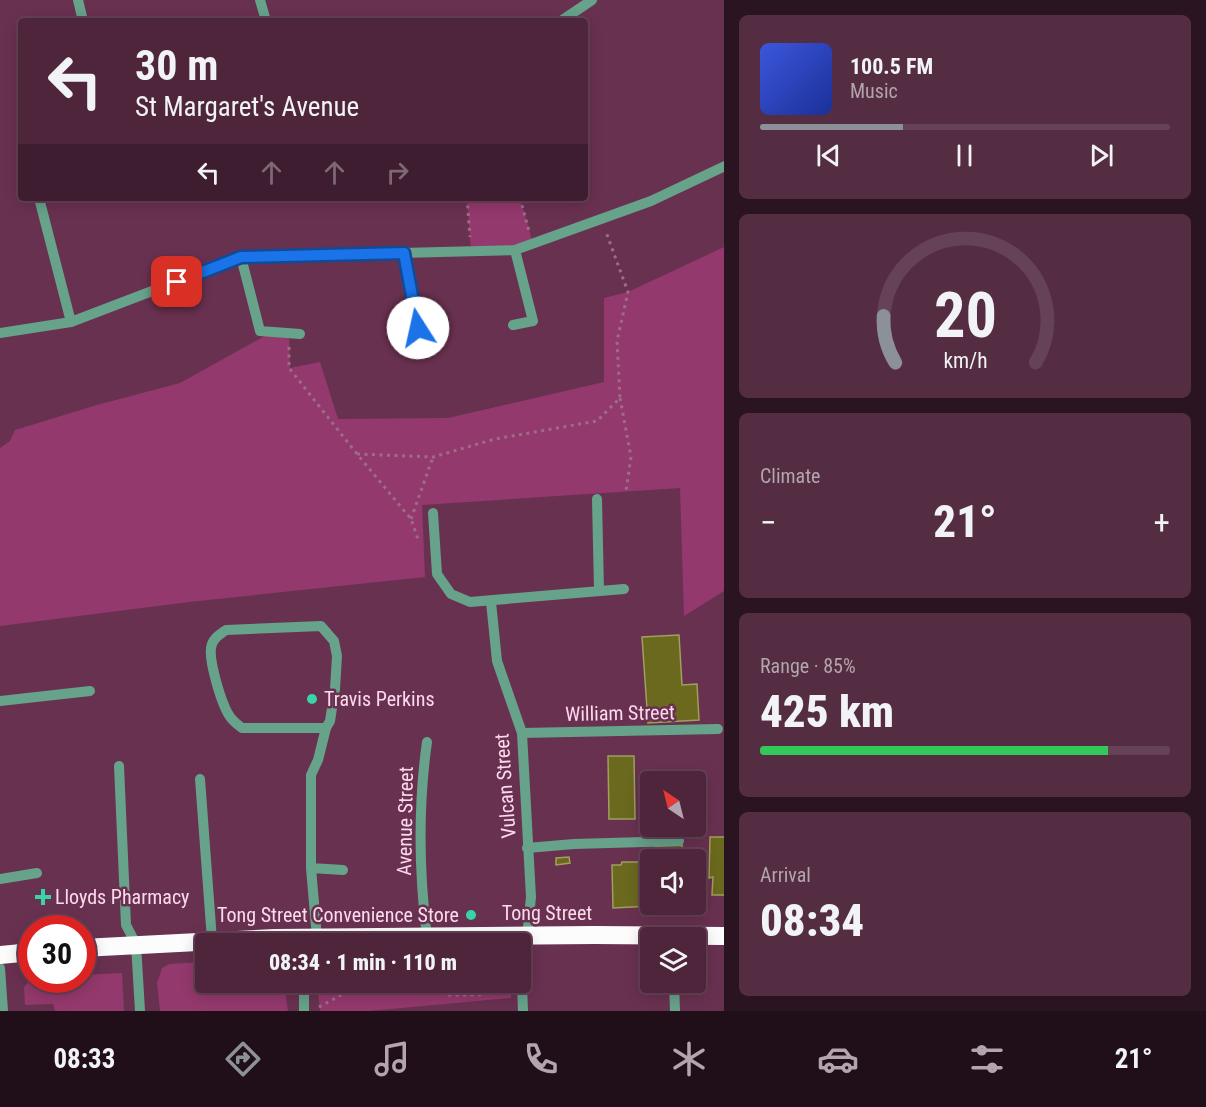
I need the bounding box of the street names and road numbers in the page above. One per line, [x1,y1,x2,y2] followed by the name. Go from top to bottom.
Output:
[565,700,675,726] street label: William Street
[489,733,521,839] street label: Vulcan Street
[392,766,418,876] street label: Avenue Street
[502,901,592,925] street label: Tong Street

